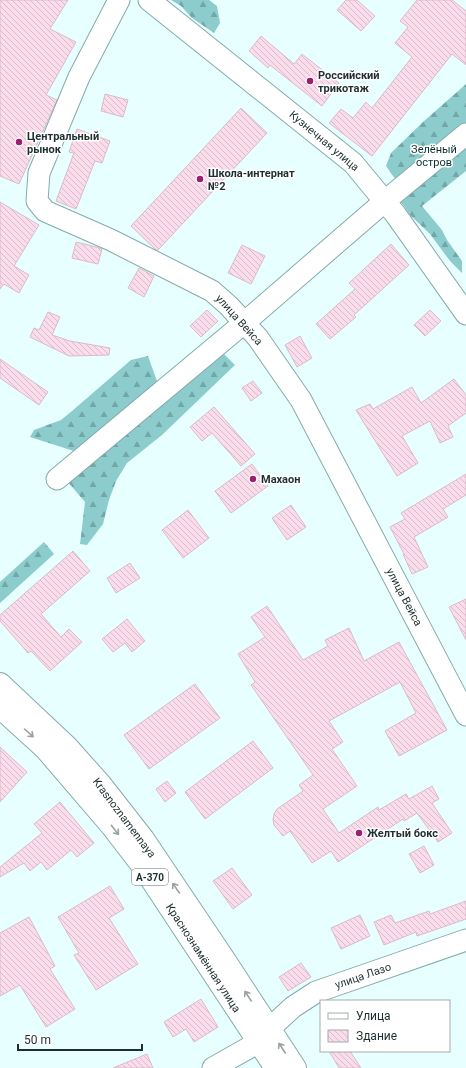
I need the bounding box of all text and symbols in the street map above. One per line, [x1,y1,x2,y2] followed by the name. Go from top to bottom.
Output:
[318,69,380,95] place label: Российский трикотаж
[305,76,315,86] marker: Российский трикотаж
[286,108,362,174] street label: Кузнечная улица
[27,130,99,156] place label: Центральный рынок
[14,137,24,147] marker: Центральный рынок
[411,143,457,169] park label: Зелёный остров
[208,167,295,193] place label: Школа-интернат №2
[195,174,205,184] marker: Школа-интернат №2
[213,292,265,348] street label: улица Вейса
[261,473,300,486] place label: Махаон
[248,474,258,484] marker: Махаон
[383,566,425,628] street label: улица Вейса
[24,728,34,738] one-way arrow
[90,776,158,860] street label: Krasnoznamennaya
[110,825,119,836] one-way arrow
[367,827,438,840] place label: Желтый бокс
[354,828,364,838] marker: Желтый бокс
[132,869,168,885] road number: А-370
[172,882,180,893] one-way arrow
[163,901,243,1015] street label: Краснознамённая улица
[333,960,393,992] street label: улица Лазо
[243,990,251,1002] one-way arrow
[320,1000,450,1052] legend
[356,1009,391,1023] text: Улица
[18,1026,142,1052] scale bar
[356,1029,397,1043] text: Здание
[24,1033,51,1047] text: 50 m
[277,1042,285,1054] one-way arrow

